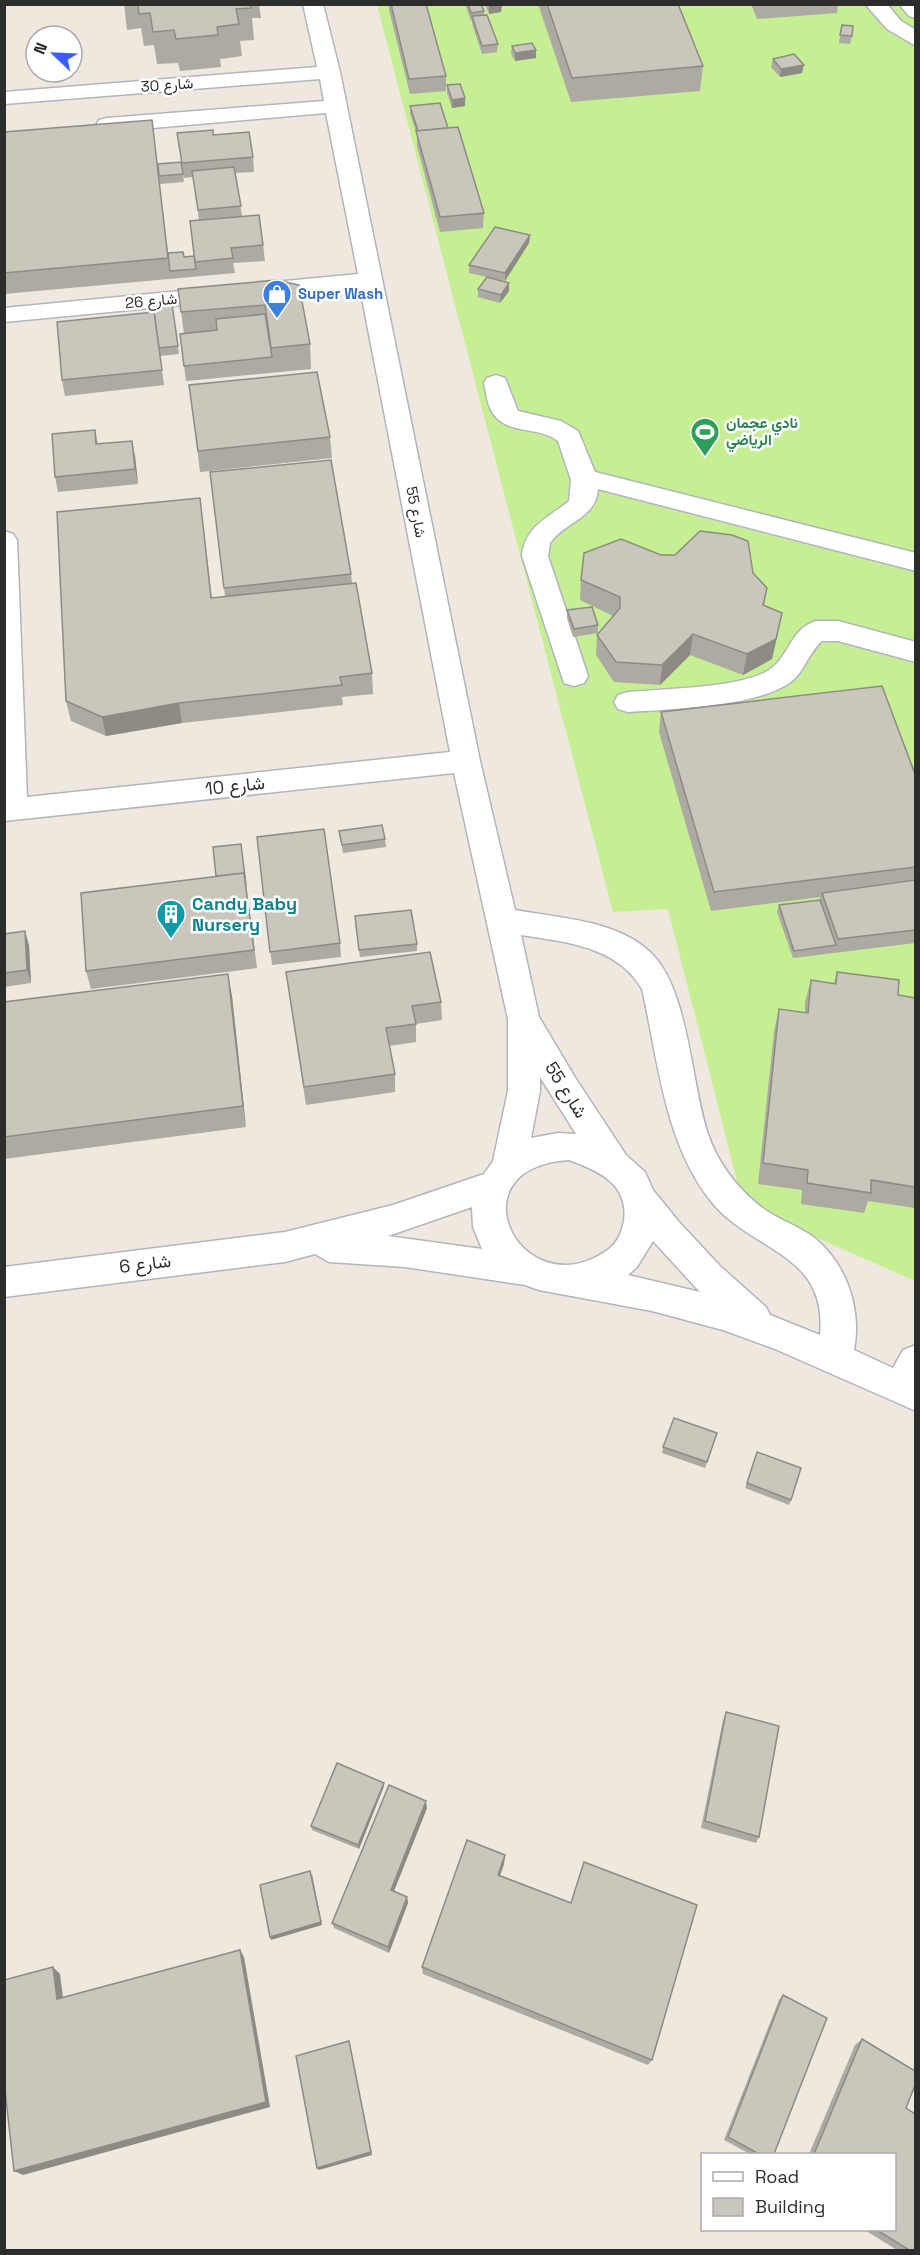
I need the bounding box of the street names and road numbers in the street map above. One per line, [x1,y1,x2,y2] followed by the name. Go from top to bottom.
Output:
[140,73,194,98] street label: شارع 30
[124,289,178,314] street label: شارع 26
[400,485,431,540] street label: شارع 55
[204,771,266,801] street label: شارع 10
[539,1057,593,1123] street label: شارع 55
[118,1249,172,1279] street label: شارع 6

